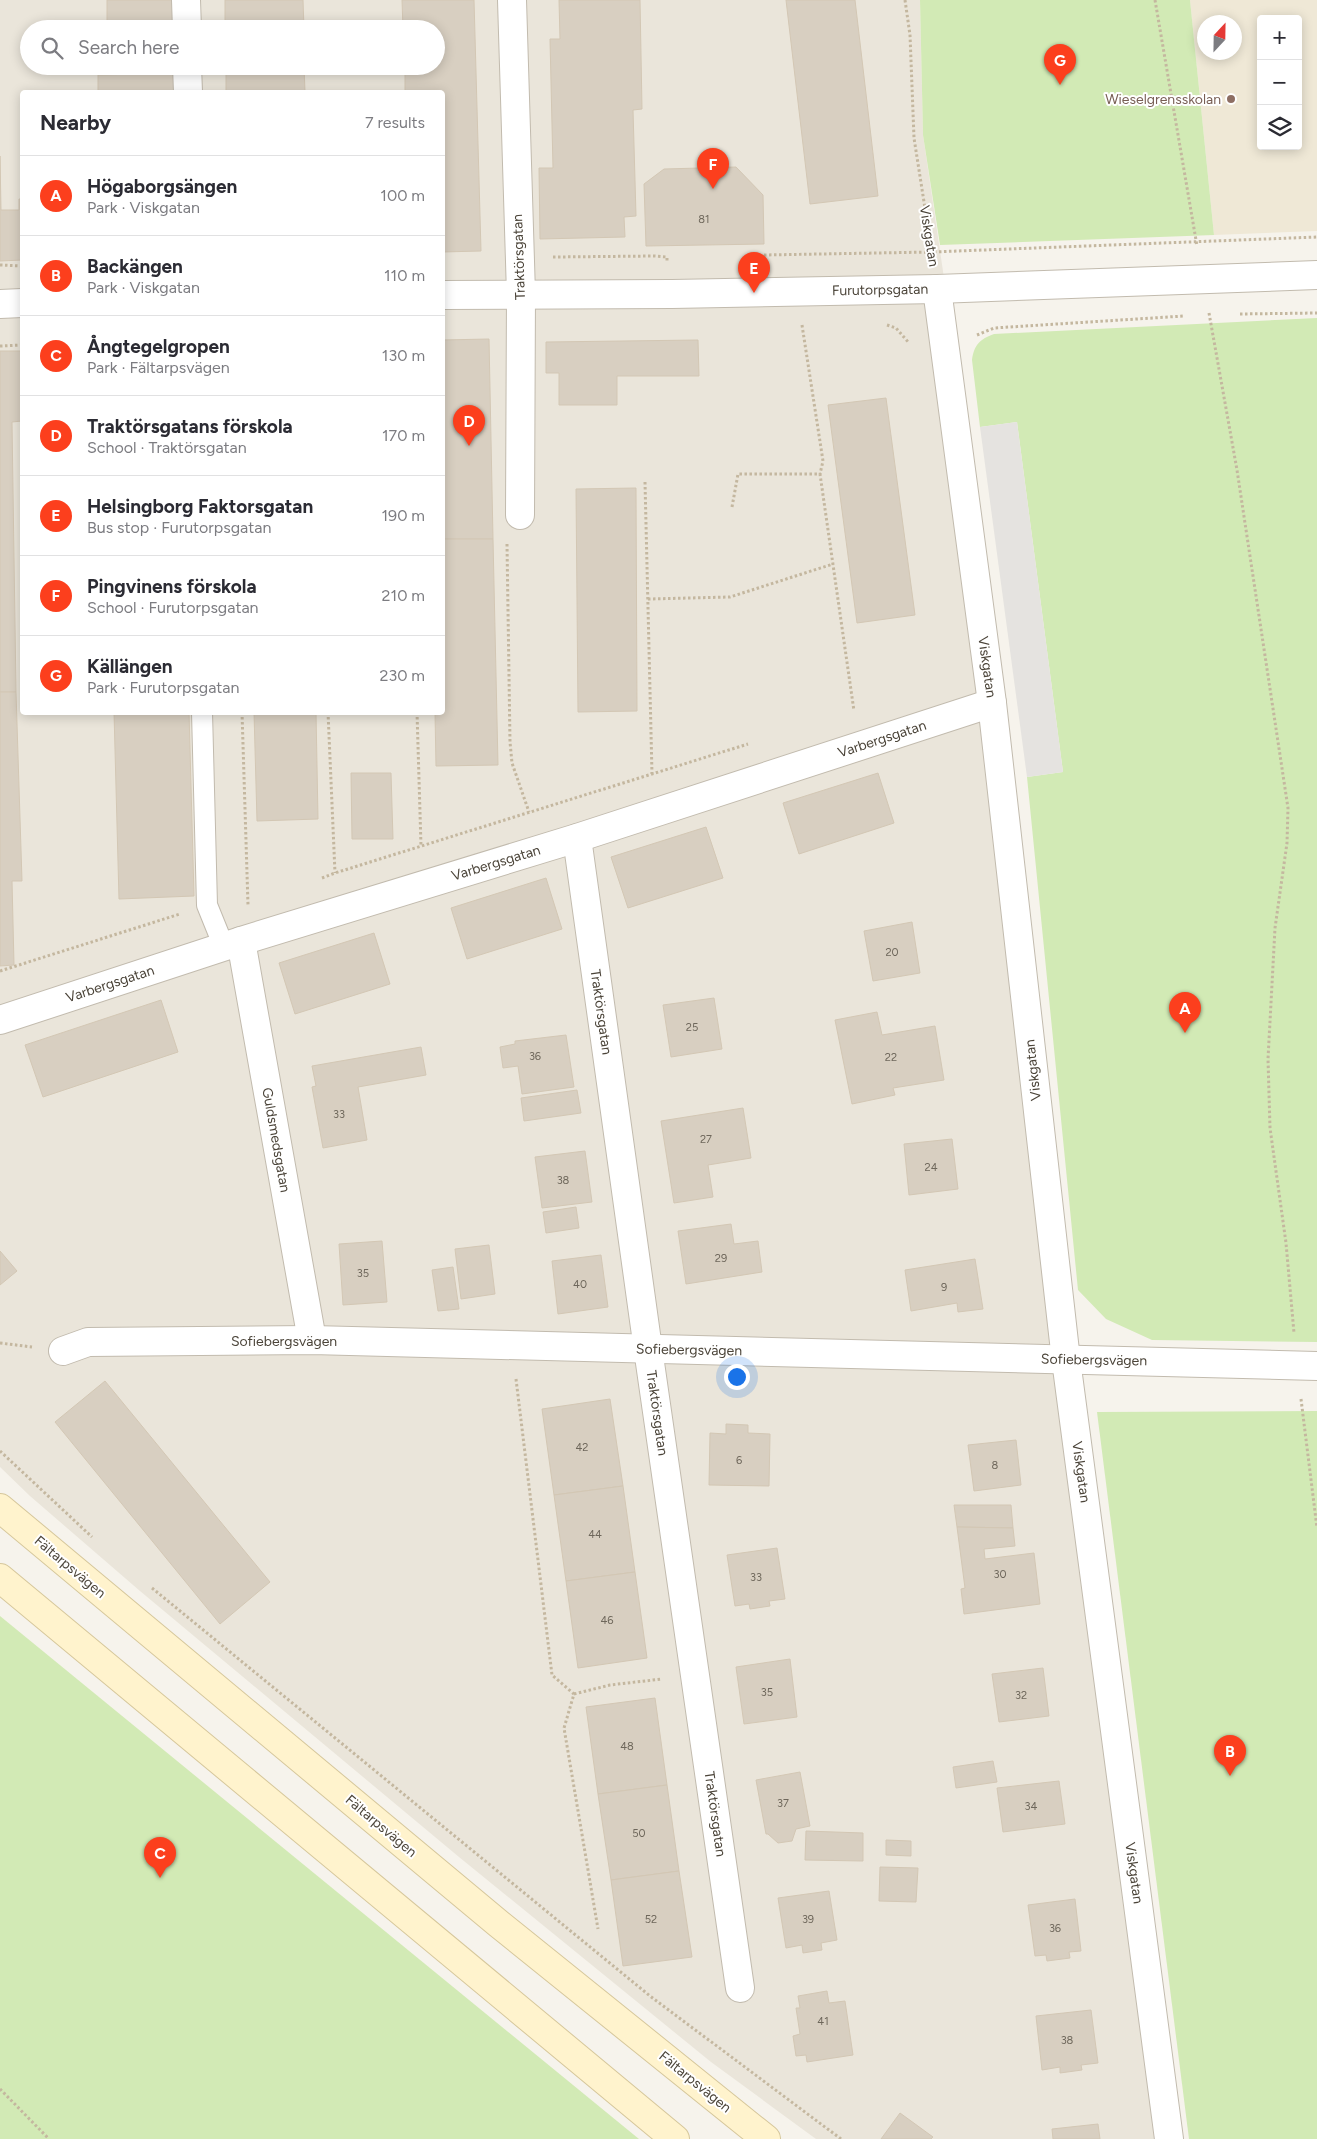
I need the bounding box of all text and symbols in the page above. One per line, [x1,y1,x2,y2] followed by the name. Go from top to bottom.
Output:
[1197,15,1242,60] north arrow
[1257,15,1302,150] map controls
[1257,15,1302,60] button: +
[20,20,445,75] search box
[38,34,66,62] icon: search
[78,36,180,59] text: Search here
[1044,44,1076,85] pin: G
[1257,60,1302,105] button: −
[1105,91,1221,108] place label: Wieselgrensskolan
[1225,93,1237,105] marker: Wieselgrensskolan
[1257,105,1302,150] button: layers
[40,110,111,135] text: Nearby
[365,113,425,132] text: 7 results
[697,148,729,189] pin: F
[87,175,237,198] text: Högaborgsängen
[50,186,62,205] text: A
[380,186,425,205] text: 100 m
[87,198,200,217] text: Park · Viskgatan
[916,204,942,268] street label: Viskgatan
[698,213,710,226] house number: 81
[509,214,529,300] street label: Traktörsgatan
[738,252,770,293] pin: E
[87,255,183,278] text: Backängen
[51,266,61,285] text: B
[384,266,425,285] text: 110 m
[87,278,200,297] text: Park · Viskgatan
[832,281,928,299] street label: Furutorpsgatan
[87,335,230,358] text: Ångtegelgropen
[50,346,62,365] text: C
[382,346,425,365] text: 130 m
[87,358,230,377] text: Park · Fältarpsvägen
[453,405,485,446] pin: D
[87,415,293,438] text: Traktörsgatans förskola
[50,426,62,445] text: D
[382,426,425,445] text: 170 m
[87,438,247,457] text: School · Traktörsgatan
[87,495,313,518] text: Helsingborg Faktorsgatan
[51,506,61,525] text: E
[382,506,425,525] text: 190 m
[87,518,271,537] text: Bus stop · Furutorpsgatan
[87,575,257,598] text: Pingvinens förskola
[52,586,60,605] text: F
[382,586,425,605] text: 210 m
[87,598,259,617] text: School · Furutorpsgatan
[974,635,1000,699] street label: Viskgatan
[87,655,173,678] text: Källängen
[50,666,62,685] text: G
[380,666,425,685] text: 230 m
[87,678,239,697] text: Park · Furutorpsgatan
[836,717,929,761] street label: Varbergsgatan
[450,841,543,885] street label: Varbergsgatan
[885,946,899,959] house number: 20
[64,962,157,1006] street label: Varbergsgatan
[587,968,615,1056] street label: Traktörsgatan
[1169,992,1201,1033] pin: A
[686,1021,698,1034] house number: 25
[1021,1038,1045,1102] street label: Viskgatan
[529,1050,541,1063] house number: 36
[885,1051,897,1064] house number: 22
[258,1086,294,1194] street label: Guldsmedsgatan
[333,1108,345,1121] house number: 33
[700,1133,712,1146] house number: 27
[925,1161,938,1174] house number: 24
[557,1174,570,1187] house number: 38
[715,1252,727,1265] house number: 29
[357,1267,369,1280] house number: 35
[573,1278,587,1291] house number: 40
[941,1281,947,1294] house number: 9
[231,1333,337,1350] street label: Sofiebergsvägen
[636,1341,742,1359] street label: Sofiebergsvägen
[1041,1351,1147,1369] street label: Sofiebergsvägen
[724,1364,750,1390] your location
[643,1369,671,1457] street label: Traktörsgatan
[1068,1440,1094,1504] street label: Viskgatan
[576,1441,588,1454] house number: 42
[736,1454,742,1467] house number: 6
[992,1459,999,1472] house number: 8
[588,1528,602,1541] house number: 44
[31,1532,109,1602] street label: Fältarpsvägen
[993,1568,1007,1581] house number: 30
[750,1571,762,1584] house number: 33
[600,1614,614,1627] house number: 46
[761,1686,773,1699] house number: 35
[1015,1689,1027,1702] house number: 32
[1214,1735,1246,1776] pin: B
[620,1740,634,1753] house number: 48
[701,1770,729,1858] street label: Traktörsgatan
[342,1791,420,1861] street label: Fältarpsvägen
[777,1797,789,1810] house number: 37
[1025,1800,1038,1813] house number: 34
[632,1827,646,1840] house number: 50
[144,1837,176,1878] pin: C
[1121,1841,1147,1905] street label: Viskgatan
[645,1913,657,1926] house number: 52
[802,1913,814,1926] house number: 39
[1049,1922,1061,1935] house number: 36
[817,2015,829,2028] house number: 41
[1061,2034,1074,2047] house number: 38
[656,2048,735,2116] street label: Fältarpsvägen

